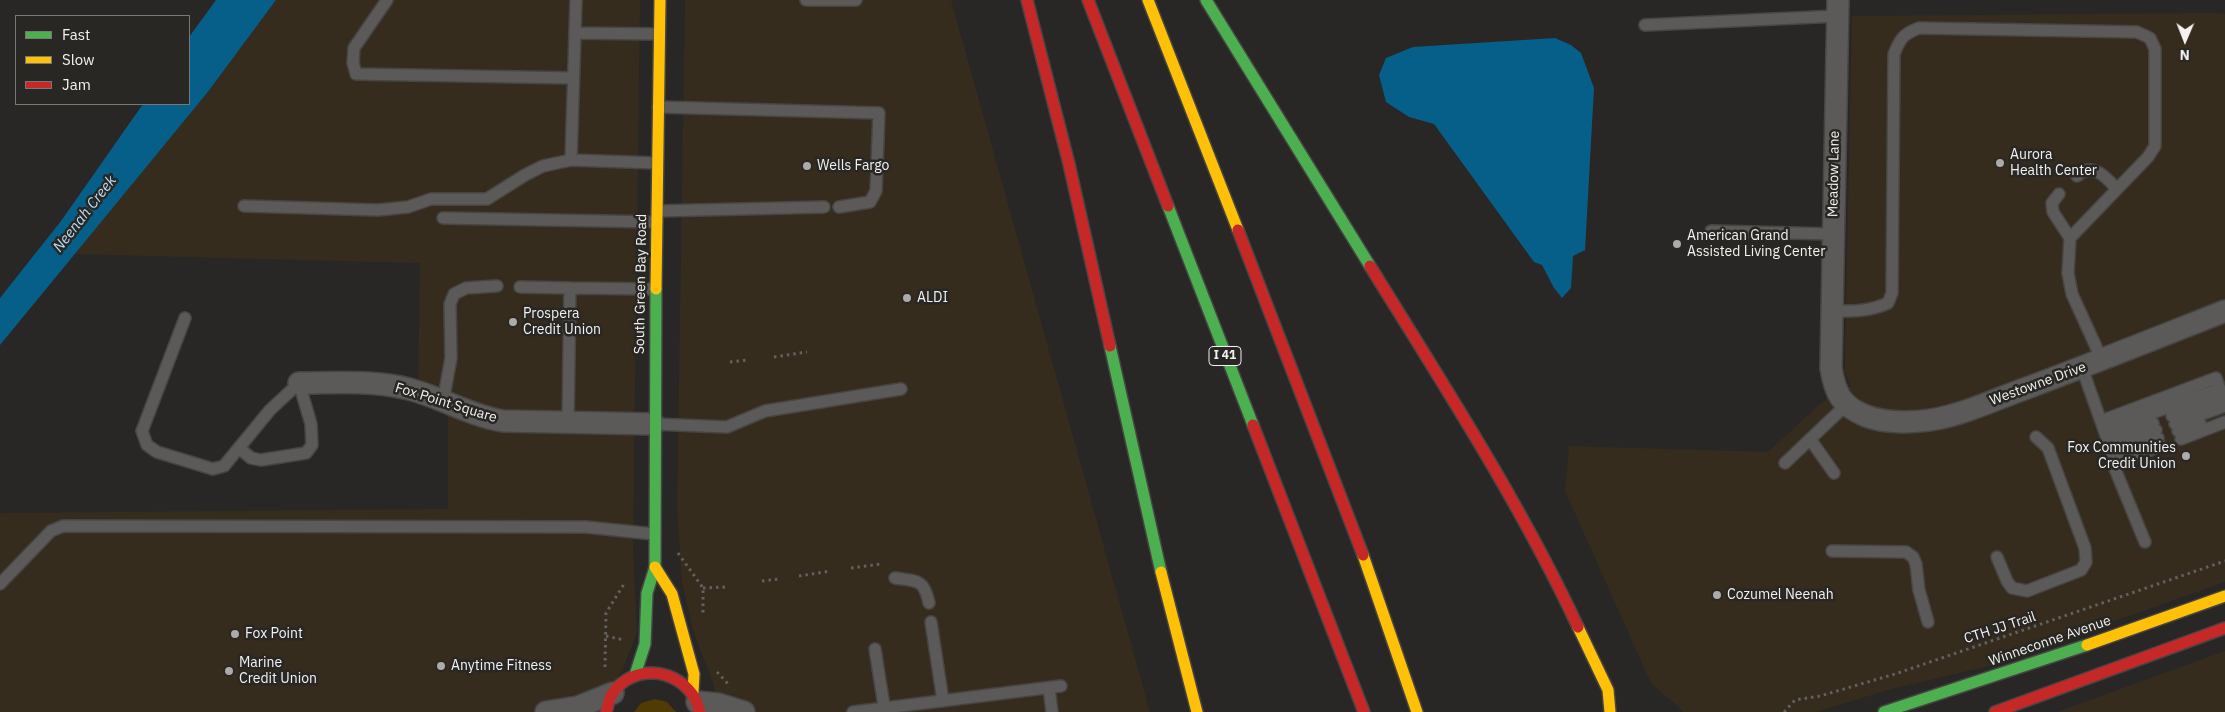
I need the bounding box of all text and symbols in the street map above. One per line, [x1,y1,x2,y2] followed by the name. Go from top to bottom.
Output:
[15,15,190,105] legend
[2160,15,2210,65] north arrow
[62,25,90,44] text: Fast
[2180,46,2190,64] text: N
[62,50,95,69] text: Slow
[62,75,91,94] text: Jam
[1825,131,1843,217] street label: Meadow Lane
[2010,147,2097,180] place label: Aurora Health Center
[1994,157,2006,169] marker: Aurora Health Center
[817,158,889,174] place label: Wells Fargo
[801,160,813,172] marker: Wells Fargo
[49,172,121,256] water label: Neenah Creek
[631,214,651,354] street label: South Green Bay Road
[1687,228,1825,260] place label: American Grand Assisted Living Center
[1671,238,1683,250] marker: American Grand Assisted Living Center
[917,290,948,306] place label: ALDI
[901,292,913,304] marker: ALDI
[523,306,601,338] place label: Prospera Credit Union
[507,316,519,328] marker: Prospera Credit Union
[1209,346,1241,366] road number: I 41
[1987,359,2089,409] street label: Westowne Drive
[393,380,499,426] street label: Fox Point Square
[2067,440,2176,472] place label: Fox Communities Credit Union
[2180,450,2192,462] marker: Fox Communities Credit Union
[1727,587,1834,603] place label: Cozumel Neenah
[1711,589,1723,601] marker: Cozumel Neenah
[1962,608,2038,648] street label: CTH JJ Trail
[1987,612,2113,670] street label: Winneconne Avenue
[245,626,303,642] place label: Fox Point
[229,628,241,640] marker: Fox Point
[239,655,317,688] place label: Marine Credit Union
[451,658,552,674] place label: Anytime Fitness
[435,660,447,672] marker: Anytime Fitness
[223,665,235,677] marker: Marine Credit Union

